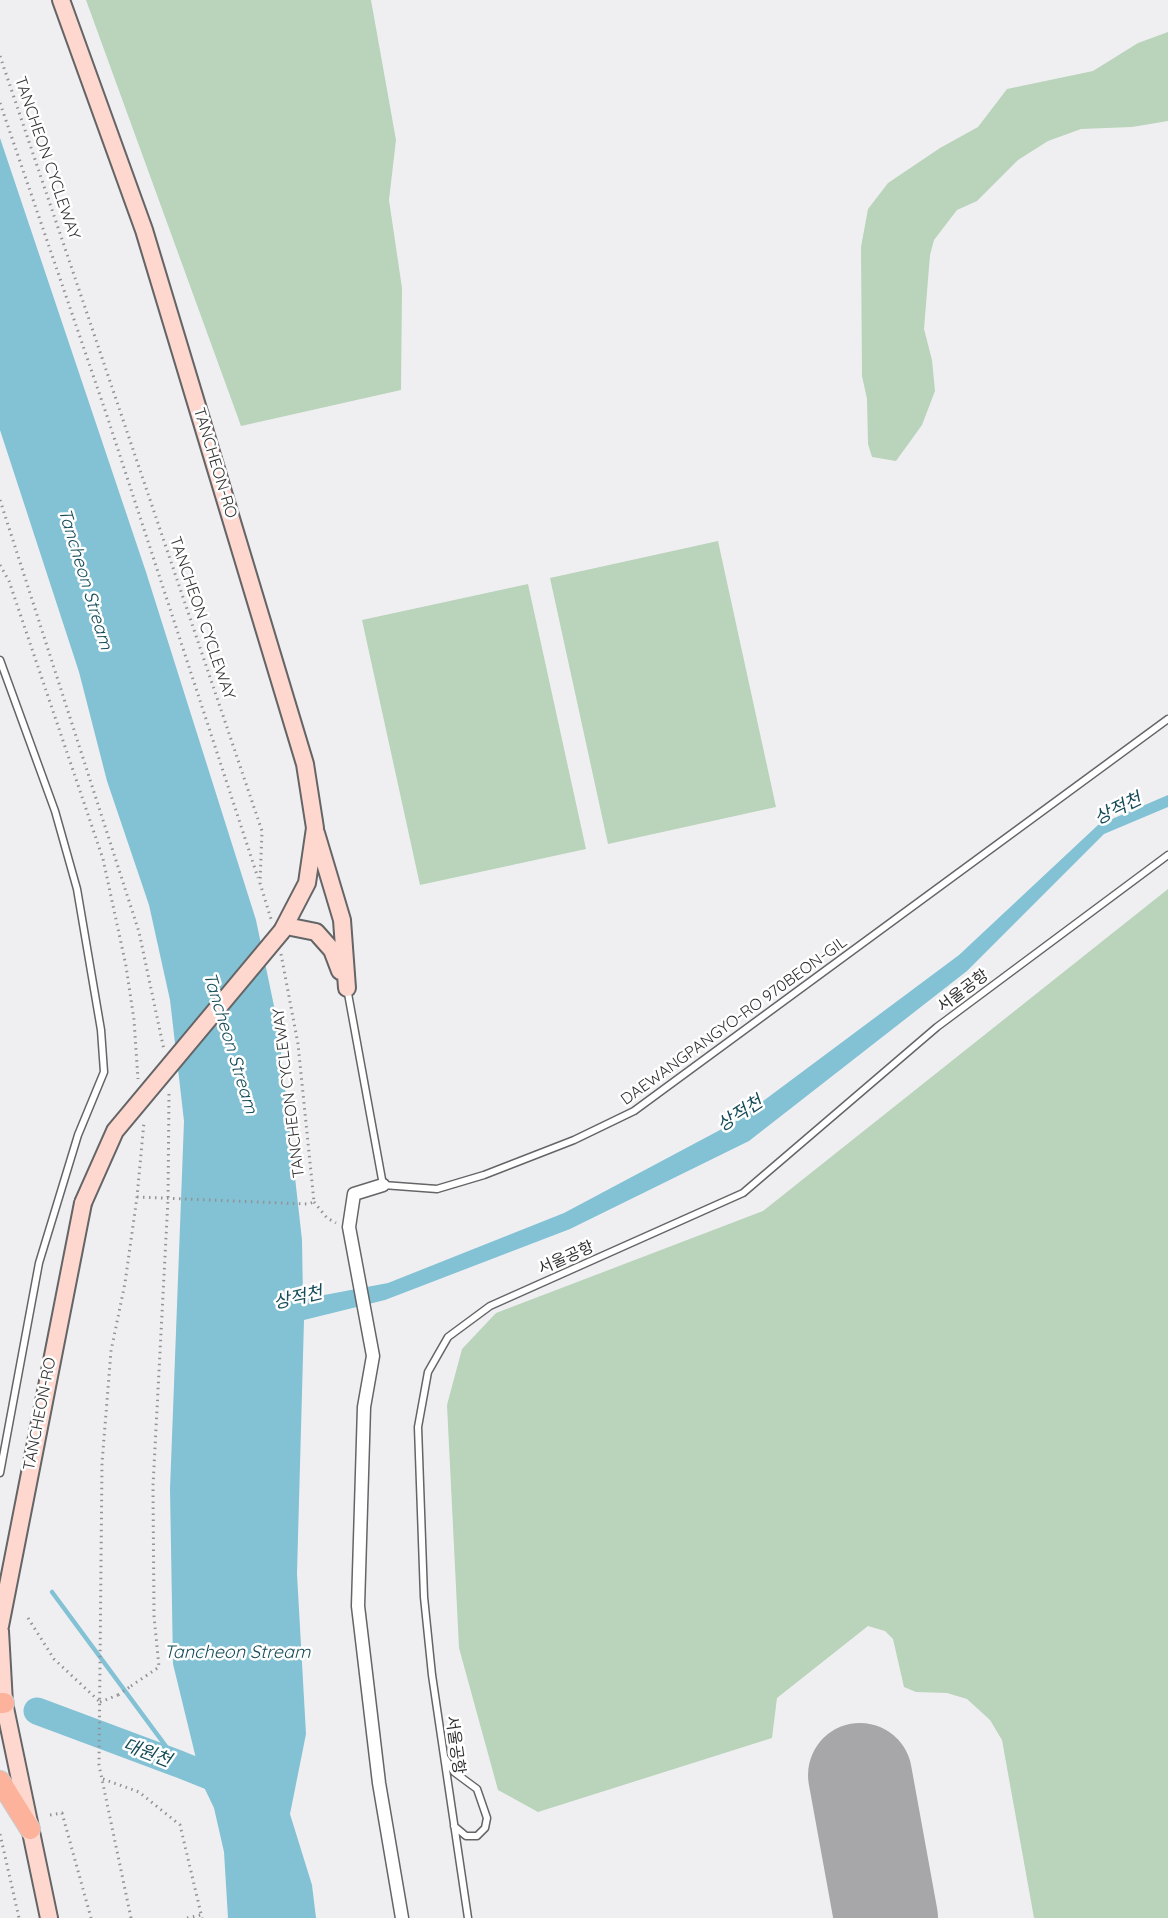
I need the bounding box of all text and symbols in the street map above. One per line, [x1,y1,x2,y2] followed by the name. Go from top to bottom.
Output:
[10,74,84,242] street label: TANCHEON CYCLEWAY
[189,405,241,521] street label: TANCHEON-RO
[53,506,117,652] water label: Tancheon Stream
[165,534,239,702] street label: TANCHEON CYCLEWAY
[1091,788,1145,830] water label: 상적천
[617,933,851,1109] street label: DAEWANGPANGYO-RO 970BEON-GIL
[934,966,992,1016] street label: 서울공항
[198,970,262,1116] water label: Tancheon Stream
[269,1007,309,1179] street label: TANCHEON CYCLEWAY
[713,1091,767,1137] water label: 상적천
[535,1237,597,1279] street label: 서울공항
[271,1282,325,1314] water label: 상적천
[20,1356,60,1472] street label: TANCHEON-RO
[164,1642,310,1664] water label: Tancheon Stream
[441,1715,469,1775] street label: 서울공항
[120,1734,174,1772] water label: 대원천

